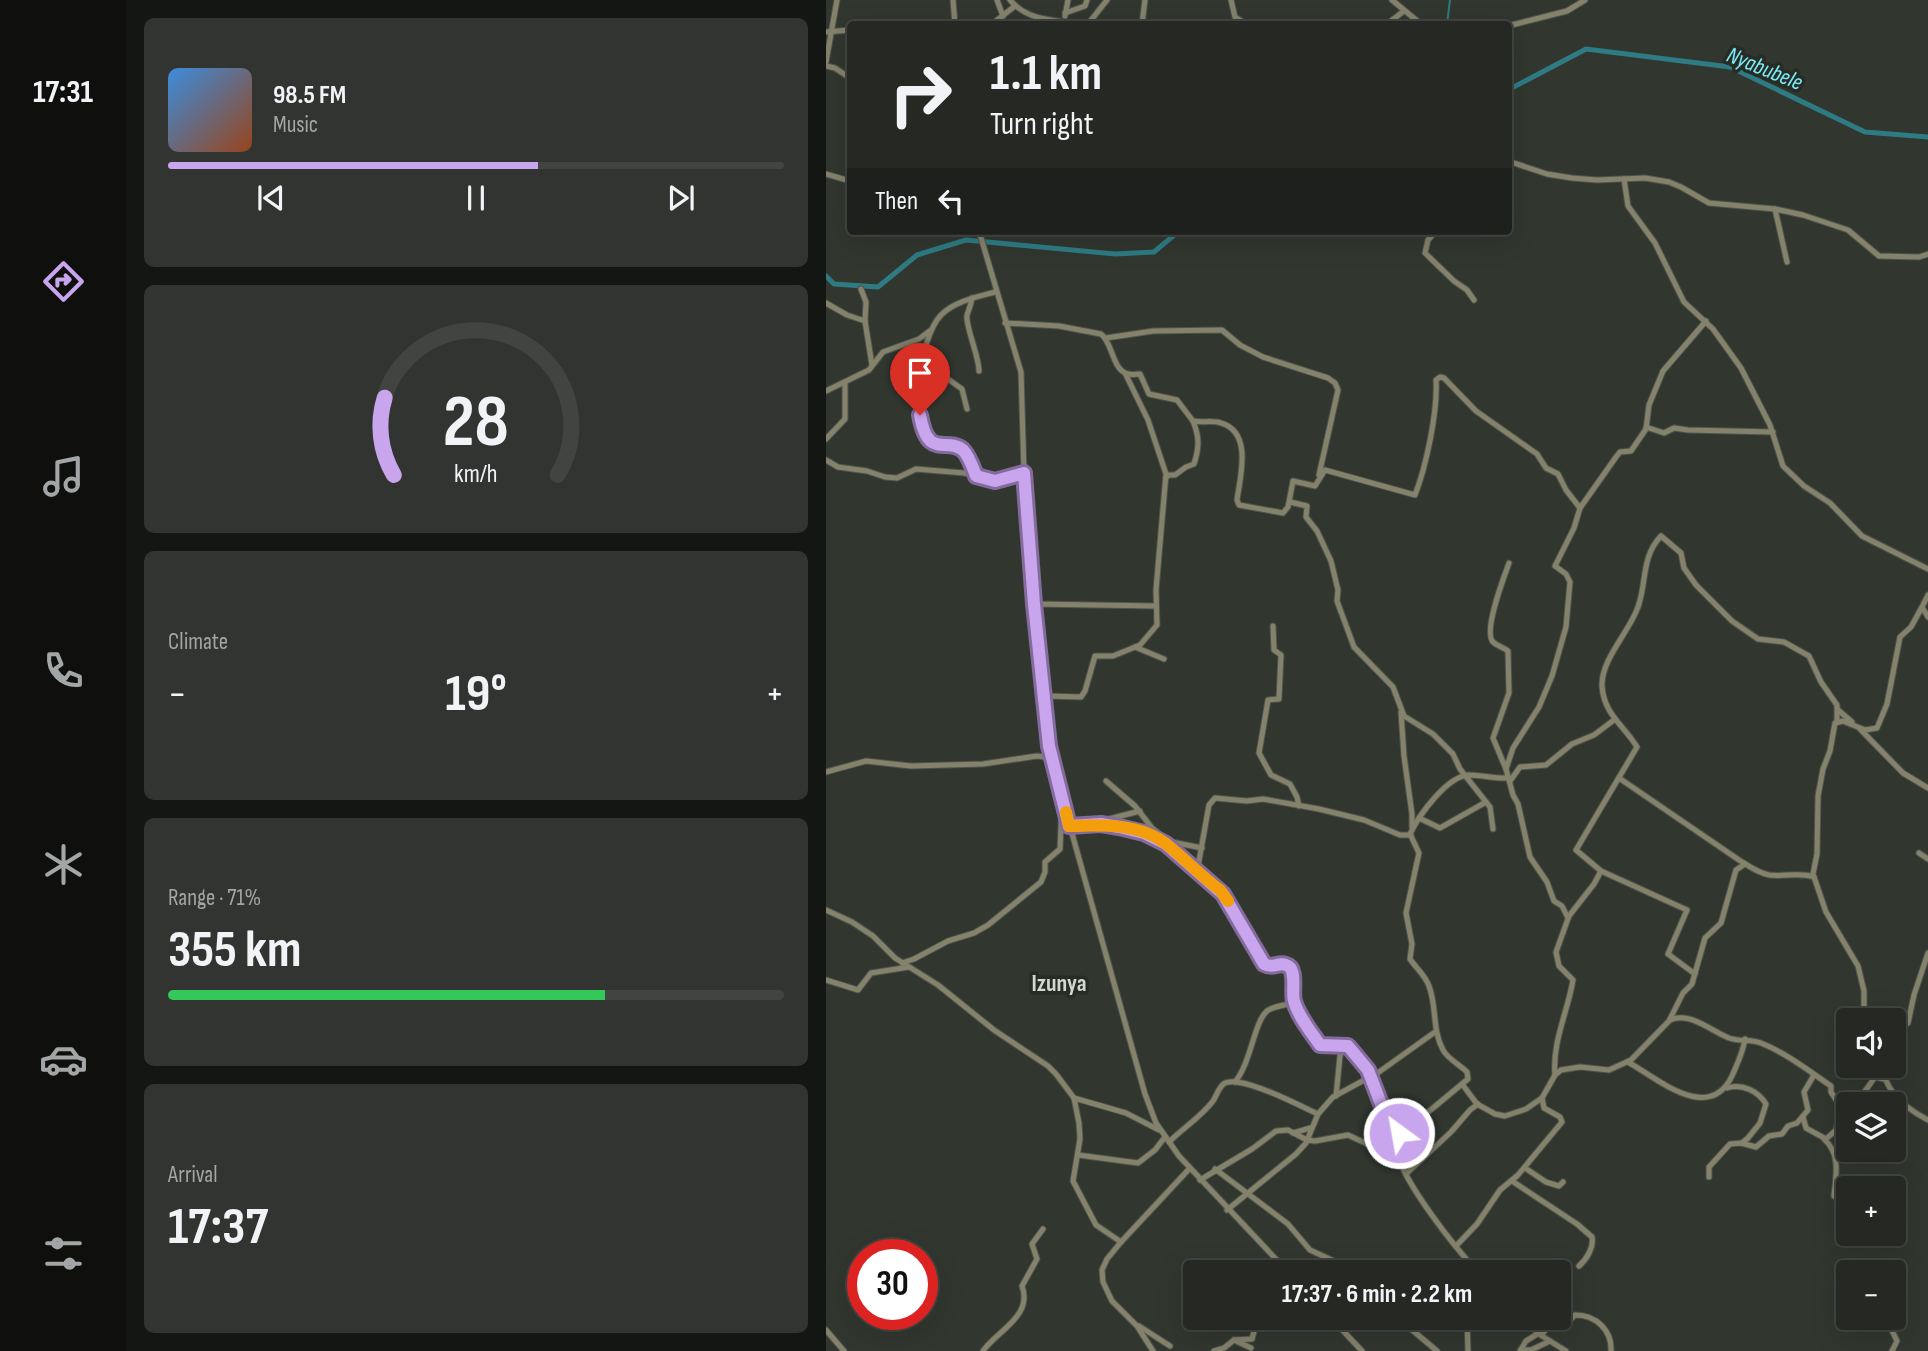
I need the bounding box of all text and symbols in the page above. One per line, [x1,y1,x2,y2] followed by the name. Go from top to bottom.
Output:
[1723,41,1807,97] water label: Nyabubele
[990,45,1102,104] text: 1.1 km
[875,49,966,140] icon: right
[33,73,93,112] text: 17:31
[273,80,346,111] text: 98.5 FM
[990,105,1094,144] text: Turn right
[273,111,318,139] text: Music
[252,179,290,217] icon: previous
[457,179,495,217] icon: pause
[662,179,700,217] icon: next
[932,182,970,220] icon: left
[875,186,918,217] text: Then
[39,257,88,306] icon: directions
[890,343,950,415] pin
[901,354,939,392] icon: arrive
[443,379,509,467] text: 28
[39,452,88,501] icon: music
[454,459,498,490] text: km/h
[168,628,228,656] text: Climate
[39,646,88,695] icon: phone
[445,663,507,726] text: 19°
[168,672,187,717] text: −
[765,672,784,717] text: +
[39,840,88,889] icon: climate
[168,884,261,912] text: Range · 71%
[168,919,302,982] text: 355 km
[1031,969,1087,998] district label: Izunya
[1836,1008,1906,1330] map controls
[1836,1008,1906,1078] button: sound
[39,1035,88,1084] icon: car
[1836,1092,1906,1162] button: layers
[1362,1096,1436,1170] position arrow
[168,1161,217,1189] text: Arrival
[1836,1176,1906,1246] button: +
[168,1196,268,1259] text: 17:37
[39,1229,88,1278] icon: filters
[847,1239,938,1330] speed limit sign: 30
[1836,1260,1906,1330] button: −
[1282,1279,1472,1310] text: 17:37 · 6 min · 2.2 km

